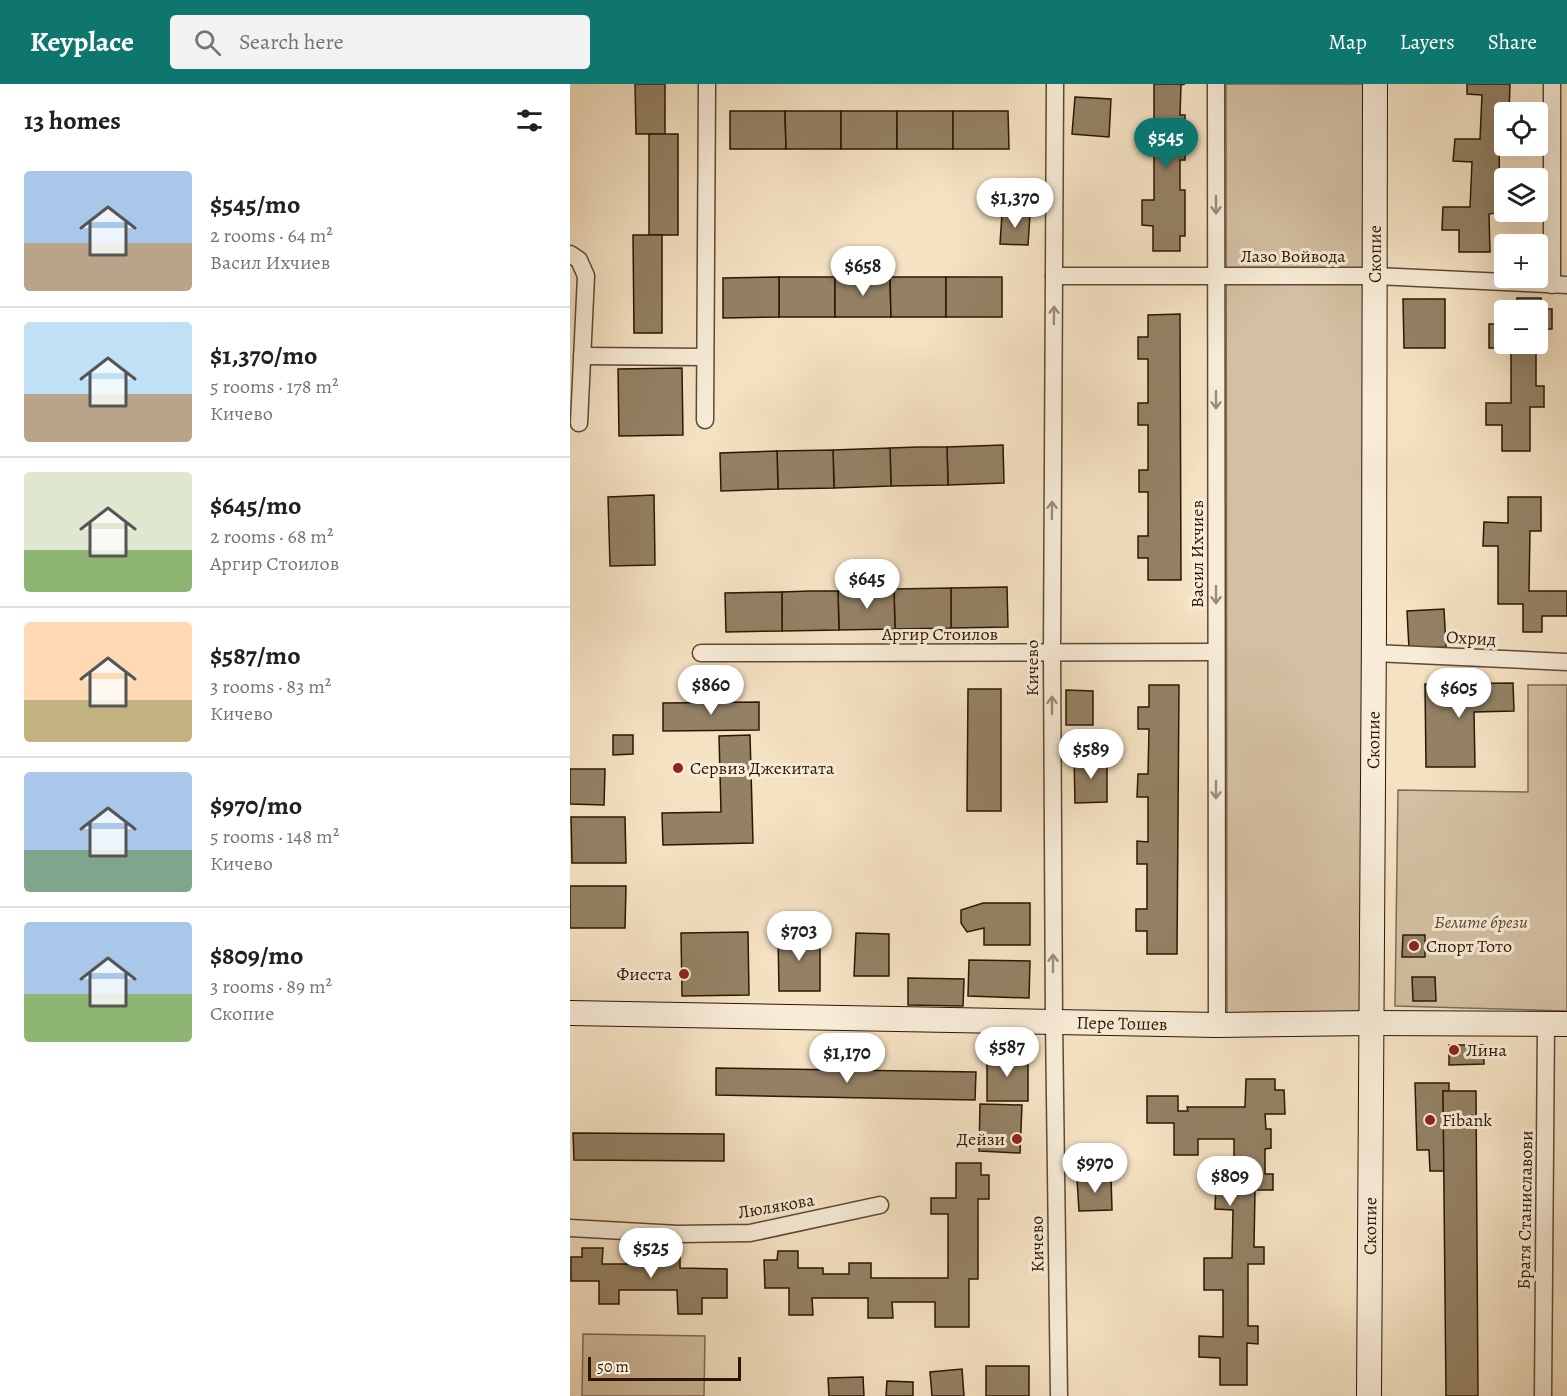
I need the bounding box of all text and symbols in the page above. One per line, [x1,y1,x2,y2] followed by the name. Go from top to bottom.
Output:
[170,15,590,69] search box
[30,23,134,61] text: Keyplace
[191,26,224,59] icon: search
[239,27,344,57] text: Search here
[1328,28,1367,56] text: Map
[1400,28,1455,56] text: Layers
[1488,28,1537,56] text: Share
[1494,102,1548,354] map controls
[1494,102,1548,156] button: locate
[24,103,121,138] text: 13 homes
[513,104,546,137] icon: filters
[1130,118,1202,169] pin: $545
[1148,124,1184,151] text: $545
[1494,168,1548,222] button: layers
[966,178,1064,229] pin: $1,370
[990,184,1040,211] text: $1,370
[210,187,300,222] text: $545/mo
[72,195,144,267] icon: home
[1210,195,1222,215] one-way arrow
[210,222,333,249] text: 2 rooms · 64 m²
[1363,225,1387,283] street label: Скопие
[1494,234,1548,288] button: +
[1240,244,1346,268] street label: Лазо Войвода
[827,246,899,297] pin: $658
[210,249,330,276] text: Васил Ихчиев
[845,252,881,279] text: $658
[1494,300,1548,354] button: −
[1048,306,1060,326] one-way arrow
[210,338,318,373] text: $1,370/mo
[72,346,144,418] icon: home
[210,373,339,400] text: 5 rooms · 178 m²
[1210,390,1222,410] one-way arrow
[210,400,273,427] text: Кичево
[210,488,301,523] text: $645/mo
[72,496,144,568] icon: home
[1185,500,1209,608] street label: Васил Ихчиев
[1046,501,1058,521] one-way arrow
[210,523,334,550] text: 2 rooms · 68 m²
[210,550,339,577] text: Аргир Стоилов
[831,559,903,610] pin: $645
[849,565,885,592] text: $645
[1210,585,1222,605] one-way arrow
[881,622,998,646] street label: Аргир Стоилов
[1445,625,1497,651] street label: Охрид
[210,638,301,673] text: $587/mo
[1020,640,1044,696] street label: Кичево
[72,646,144,718] icon: home
[675,665,747,716] pin: $860
[1423,668,1495,719] pin: $605
[692,671,730,698] text: $860
[210,673,331,700] text: 3 rooms · 83 m²
[1440,674,1478,701] text: $605
[1046,696,1058,716] one-way arrow
[210,700,273,727] text: Кичево
[1361,711,1385,769] street label: Скопие
[1055,729,1127,780] pin: $589
[1073,735,1109,762] text: $589
[690,756,835,780] place label: Сервиз Джекитата
[671,761,685,775] marker: Сервиз Джекитата
[1210,780,1222,800] one-way arrow
[210,788,302,823] text: $970/mo
[72,796,144,868] icon: home
[210,823,339,850] text: 5 rooms · 148 m²
[210,850,273,877] text: Кичево
[1434,910,1528,934] park label: Белите брези
[763,911,835,962] pin: $703
[781,917,817,944] text: $703
[1426,934,1512,958] place label: Спорт Тото
[210,938,303,973] text: $809/mo
[1407,939,1421,953] marker: Спорт Тото
[72,946,144,1018] icon: home
[1048,954,1059,974] one-way arrow
[616,962,673,986] place label: Фиеста
[677,967,691,981] marker: Фиеста
[210,973,332,1000] text: 3 rooms · 89 m²
[210,1000,274,1027] text: Скопие
[1076,1010,1168,1036] street label: Пере Тошев
[971,1027,1043,1078] pin: $587
[798,1033,896,1084] pin: $1,170
[989,1033,1025,1060] text: $587
[1466,1038,1508,1062] place label: Лина
[823,1039,871,1066] text: $1,170
[1447,1043,1461,1057] marker: Лина
[1442,1108,1492,1132] place label: Fibank
[1423,1113,1437,1127] marker: Fibank
[956,1127,1005,1151] place label: Дейзи
[1512,1130,1538,1290] street label: Братя Станиславови
[1010,1132,1024,1146] marker: Дейзи
[1059,1143,1131,1194] pin: $970
[1076,1149,1114,1176] text: $970
[1194,1156,1266,1207] pin: $809
[1211,1162,1249,1189] text: $809
[736,1187,817,1225] street label: Люлякова
[1358,1197,1382,1255] street label: Скопие
[1025,1216,1049,1272] street label: Кичево
[615,1228,687,1279] pin: $525
[633,1234,669,1261] text: $525
[588,1354,741,1382] scale bar
[597,1356,629,1378] text: 50 m

